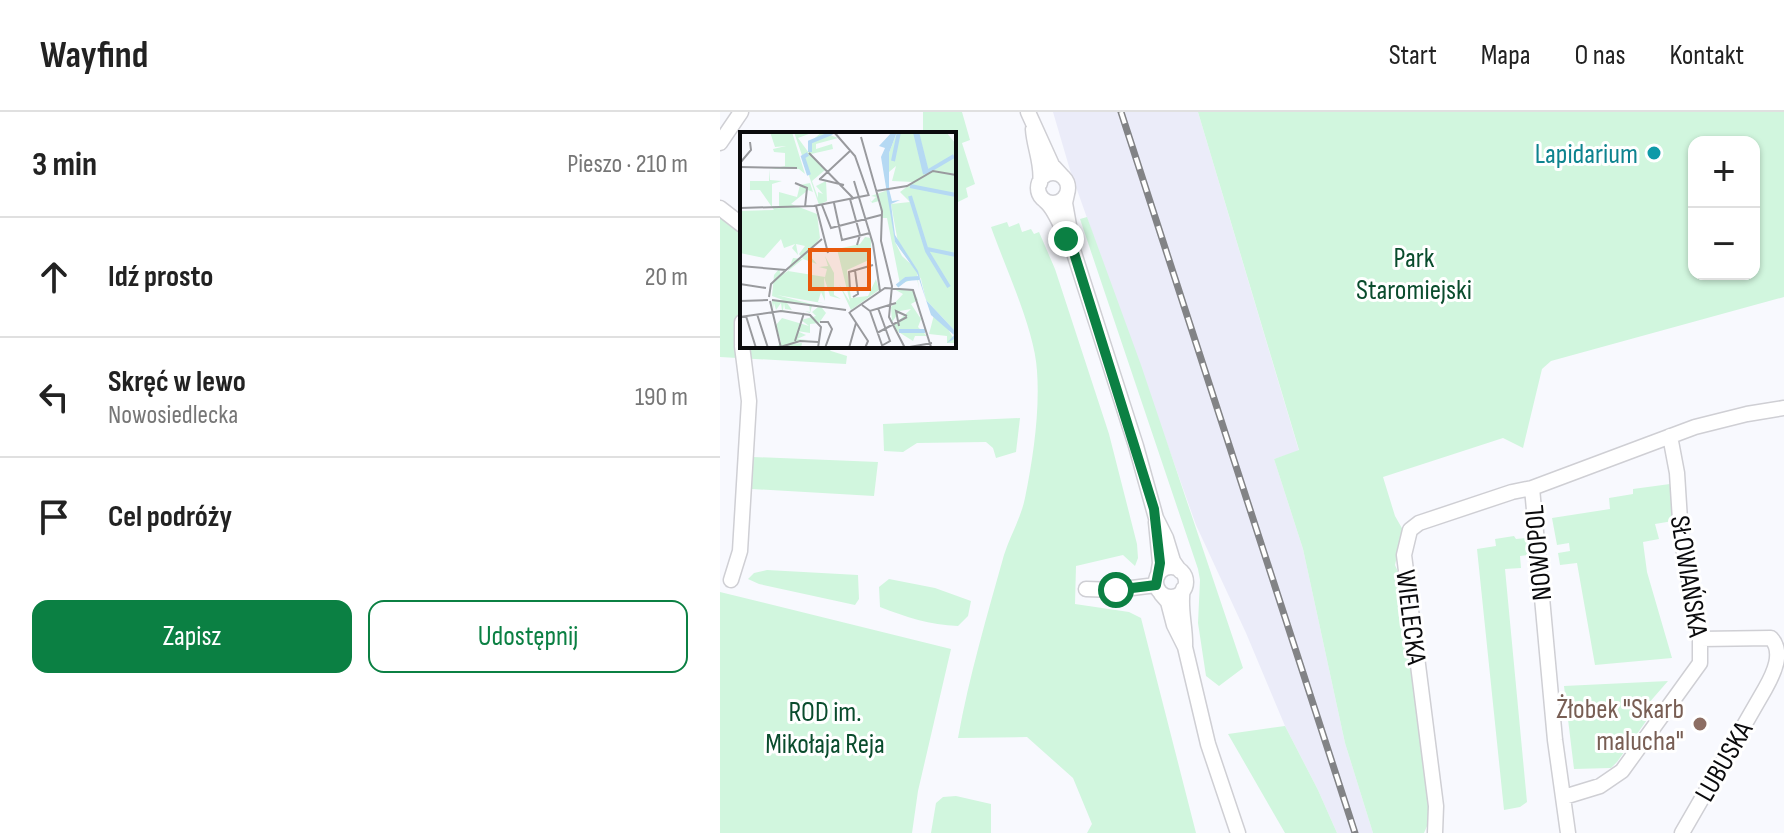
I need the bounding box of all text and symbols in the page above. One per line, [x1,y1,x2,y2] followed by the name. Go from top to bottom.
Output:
[40,33,148,78] text: Wayfind
[1389,39,1437,72] text: Start
[1481,39,1530,72] text: Mapa
[1574,39,1626,72] text: O nas
[1670,39,1744,72] text: Kontakt
[740,132,956,348] inset map
[1688,136,1760,280] map controls
[1688,136,1760,208] button: +
[1535,138,1638,171] place label: Lapidarium
[32,144,97,185] text: 3 min
[1645,144,1663,162] marker: Lapidarium
[567,149,688,180] text: Pieszo · 210 m
[1688,208,1760,280] button: −
[1048,221,1084,257] route end
[1356,242,1472,307] park label: Park Staromiejski
[32,255,76,299] icon: ahead
[108,259,213,295] text: Idź prosto
[645,262,688,293] text: 20 m
[108,364,246,400] text: Skręć w lewo
[32,375,76,419] icon: left
[635,382,688,413] text: 190 m
[108,400,238,431] text: Nowosiedlecka
[32,495,76,539] icon: arrive
[108,499,232,535] text: Cel podróży
[1518,504,1559,602] street label: NOWOPOL
[1663,513,1715,640] street label: SŁOWIAŃSKA
[1388,568,1433,667] street label: WIELECKA
[1098,572,1134,608] route start
[32,600,352,673] button: Zapisz
[368,600,688,673] button: Udostępnij
[1556,693,1684,758] place label: Żłobek "Skarb malucha"
[765,696,885,761] park label: ROD im. Mikołaja Reja
[1688,715,1761,808] street label: LUBUSKA
[1691,715,1709,733] marker: Żłobek "Skarb malucha"

